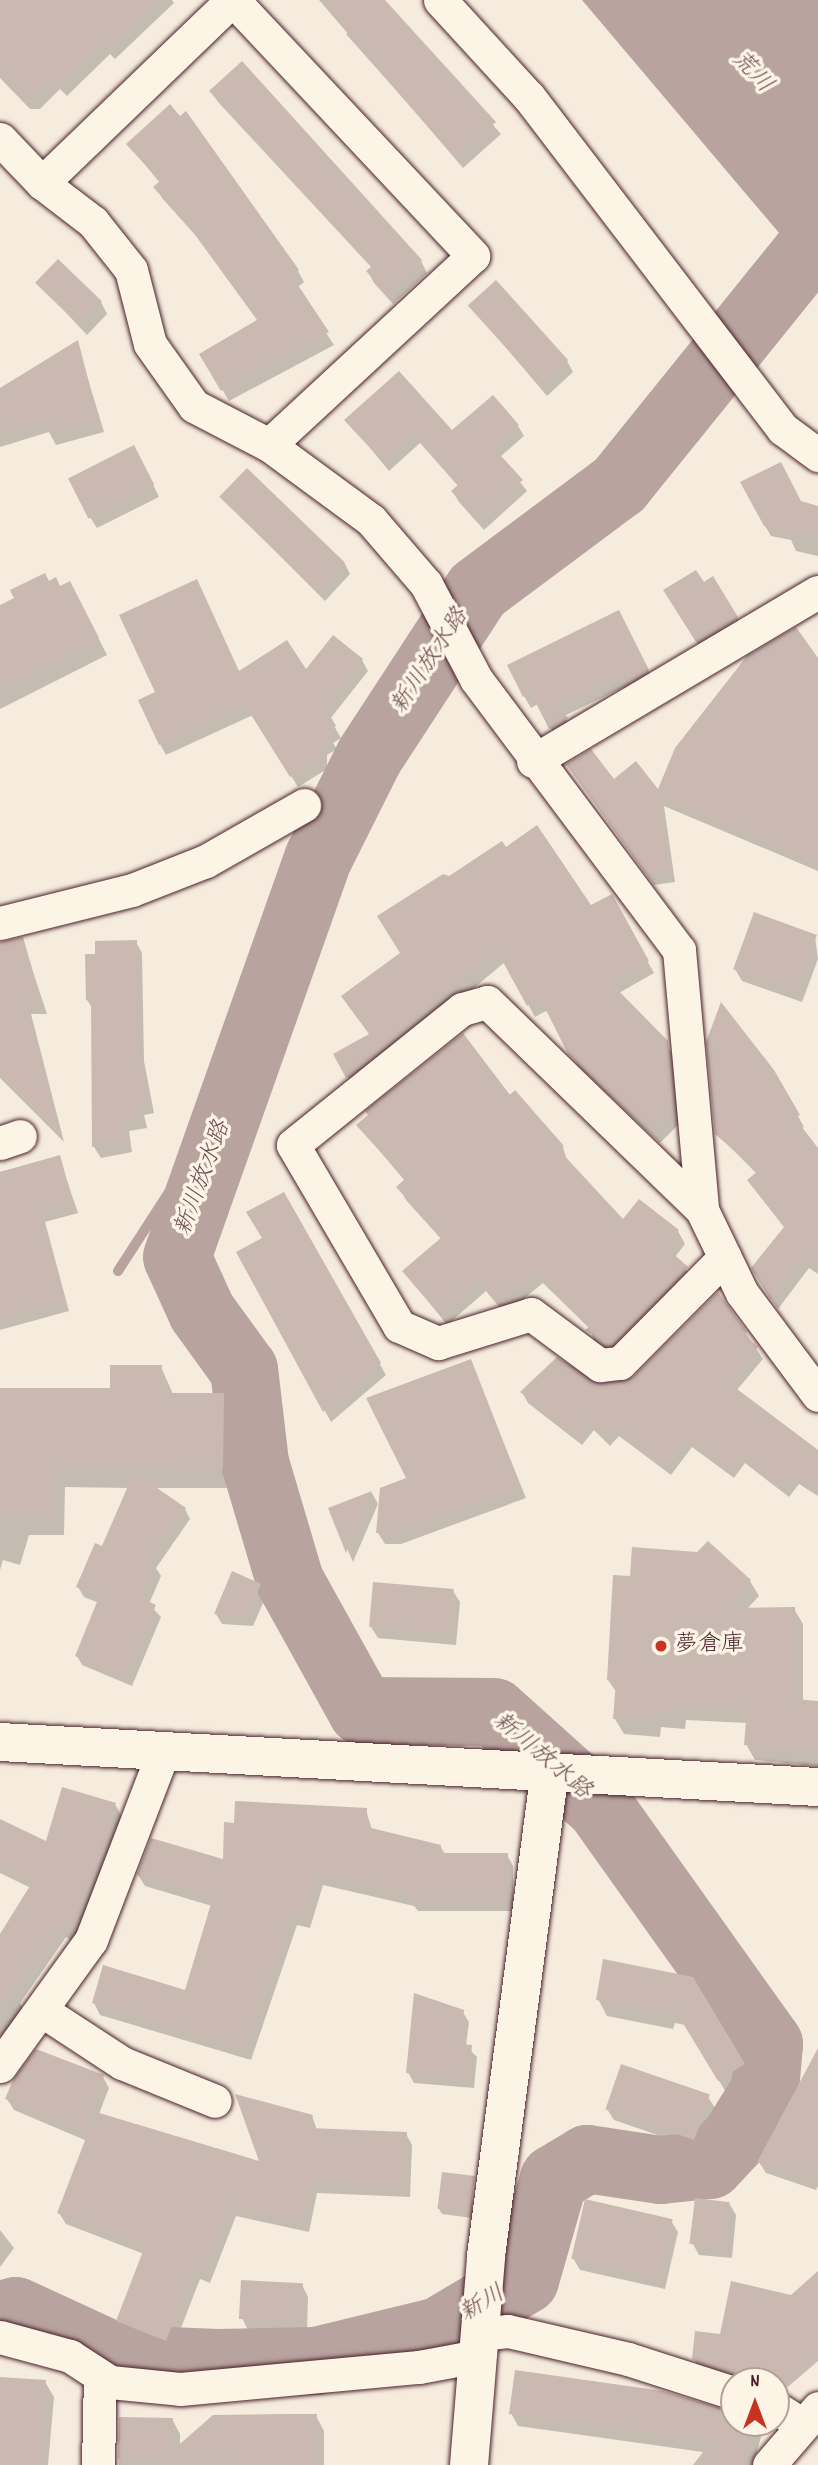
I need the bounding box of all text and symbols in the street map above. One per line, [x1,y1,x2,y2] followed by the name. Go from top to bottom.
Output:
[724,46,778,100] water label: 荒川
[386,604,476,720] water label: 新川放水路
[170,1118,238,1240] water label: 新川放水路
[675,1632,744,1660] place label: 夢倉庫
[653,1638,669,1654] marker: 夢倉庫
[486,1707,596,1807] water label: 新川放水路
[455,2280,511,2330] water label: 新川
[720,2367,790,2437] north arrow
[750,2369,760,2396] text: N

